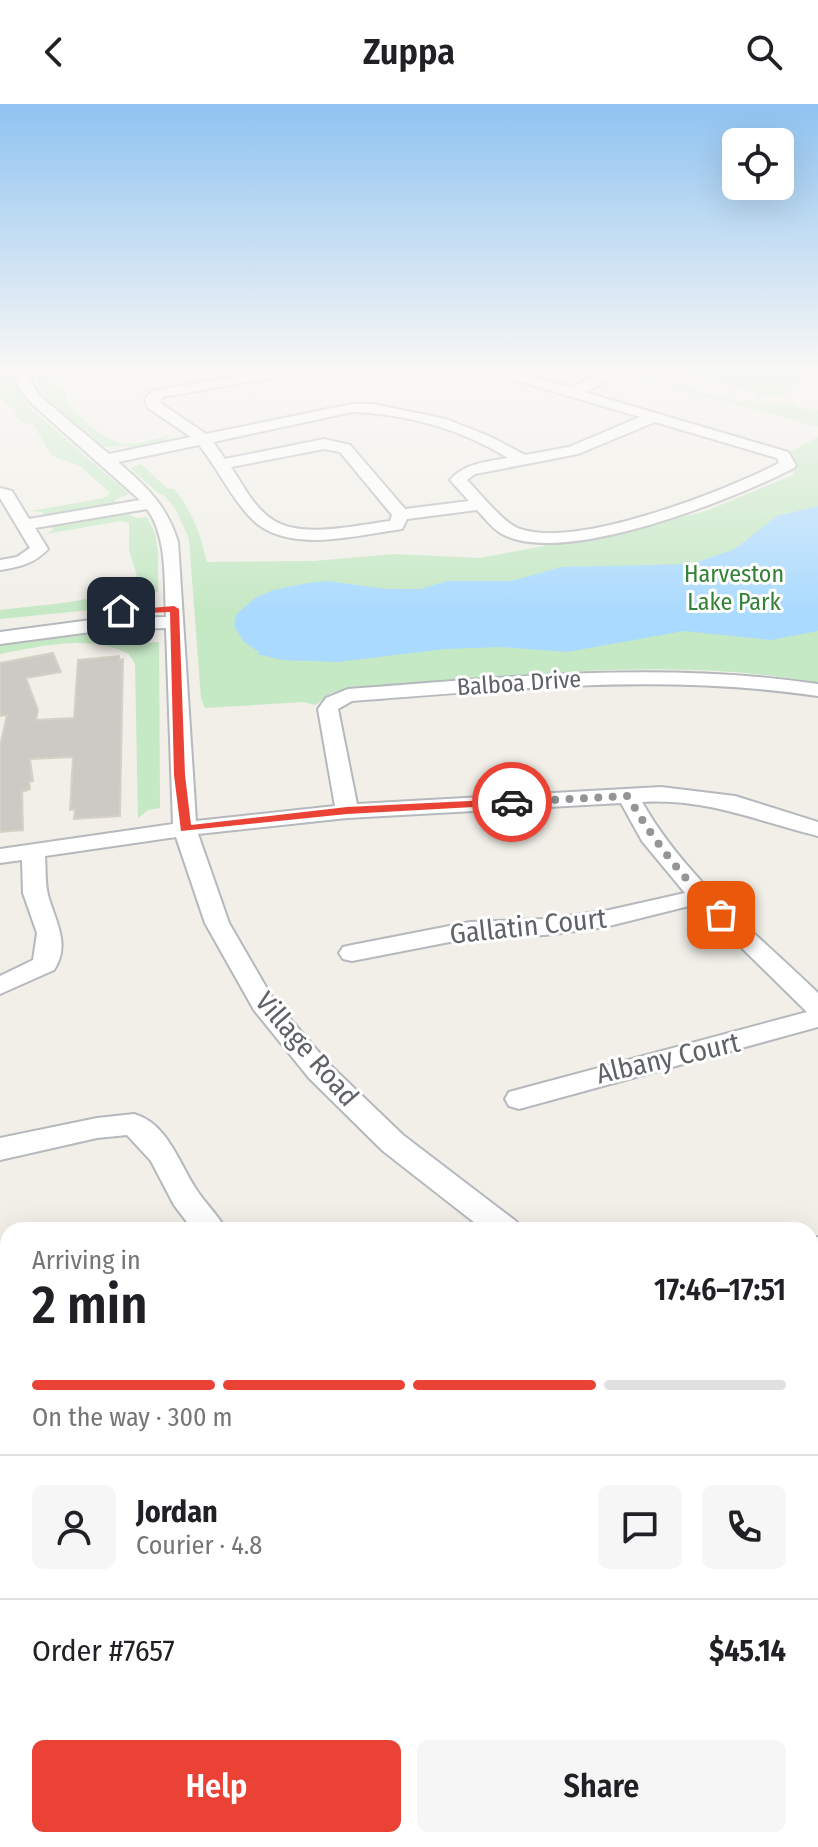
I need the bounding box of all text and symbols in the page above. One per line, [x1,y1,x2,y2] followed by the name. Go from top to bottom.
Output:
[32,30,76,74] icon: back
[363,30,455,74] text: Zuppa
[742,30,786,74] icon: search
[722,128,794,200] map controls
[722,128,794,200] button: locate
[684,560,784,616] park label: Harveston Lake Park
[87,577,155,645] pin
[99,589,143,633] icon: home
[456,665,582,701] street label: Balboa Drive
[472,762,552,842] courier
[490,780,534,824] icon: car
[687,881,755,949] pin
[699,893,743,937] icon: bag
[448,901,609,951] street label: Gallatin Court
[248,985,366,1113] street label: Village Road
[593,1025,744,1091] street label: Albany Court
[32,1245,141,1276] text: Arriving in
[654,1272,786,1308] text: 17:46–17:51
[32,1274,148,1337] text: 2 min
[32,1402,233,1433] text: On the way · 300 m
[32,1485,116,1569] button: person
[598,1485,682,1569] button: chat
[702,1485,786,1569] button: phone
[136,1494,218,1530] text: Jordan
[136,1530,262,1561] text: Courier · 4.8
[32,1633,175,1669] text: Order #7657
[709,1633,786,1669] text: $45.14
[32,1740,401,1832] button: Help
[417,1740,786,1832] button: Share

